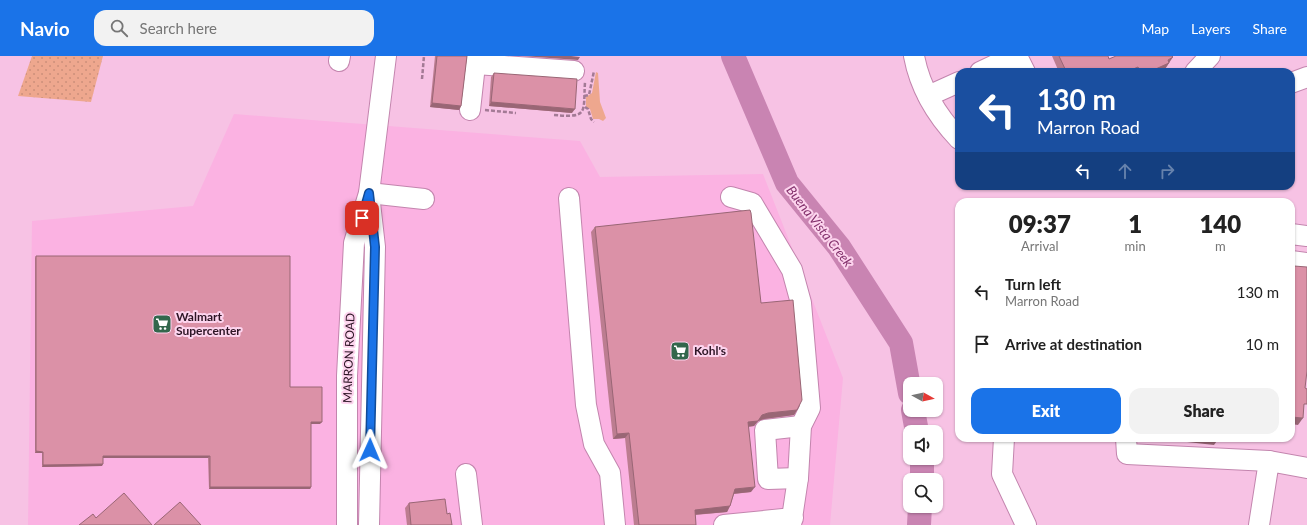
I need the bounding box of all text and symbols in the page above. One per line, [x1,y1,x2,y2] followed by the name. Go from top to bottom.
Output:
[94,10,374,46] search box
[20,17,70,40] text: Navio
[108,17,130,39] icon: search
[140,19,217,37] text: Search here
[1141,20,1169,37] text: Map
[1191,20,1231,37] text: Layers
[1253,20,1287,37] text: Share
[1037,82,1116,116] text: 130 m
[971,84,1023,136] icon: left
[1037,116,1140,138] text: Marron Road
[1072,160,1094,182] icon: left
[1114,160,1136,182] icon: ahead
[1156,160,1178,182] icon: right
[783,182,857,270] water label: Buena Vista Creek
[345,201,379,235] pin
[351,207,373,229] icon: arrive
[1009,209,1071,238] text: 09:37
[1128,209,1142,238] text: 1
[1199,209,1241,238] text: 140
[1021,238,1059,254] text: Arrival
[1125,238,1146,254] text: min
[1215,238,1226,254] text: m
[1005,275,1061,293] text: Turn left
[971,281,993,303] icon: left
[1237,283,1279,301] text: 130 m
[1005,293,1079,309] text: Marron Road
[176,309,241,338] place label: Walmart Supercenter
[151,313,173,335] supermarket icon: Walmart Supercenter
[339,313,358,403] street label: MARRON ROAD
[971,333,993,355] icon: arrive
[1005,335,1142,353] text: Arrive at destination
[1245,335,1279,353] text: 10 m
[669,340,691,362] supermarket icon: Kohl's
[694,343,726,358] place label: Kohl's
[903,377,943,417] north arrow
[903,377,943,513] map controls
[971,388,1121,434] button: Exit
[1129,388,1279,434] button: Share
[903,425,943,465] button: sound
[349,429,391,471] position arrow
[903,473,943,513] button: search

